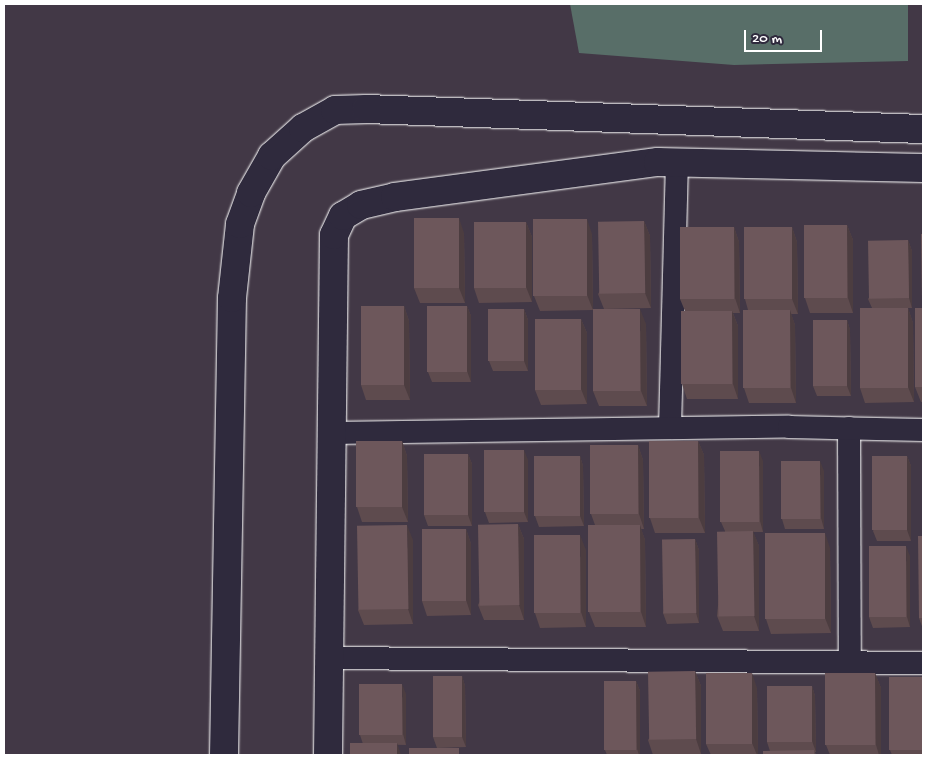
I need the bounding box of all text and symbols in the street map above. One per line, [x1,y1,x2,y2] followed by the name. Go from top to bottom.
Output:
[747,20,824,52] scale bar
[752,30,782,48] text: 20 m

